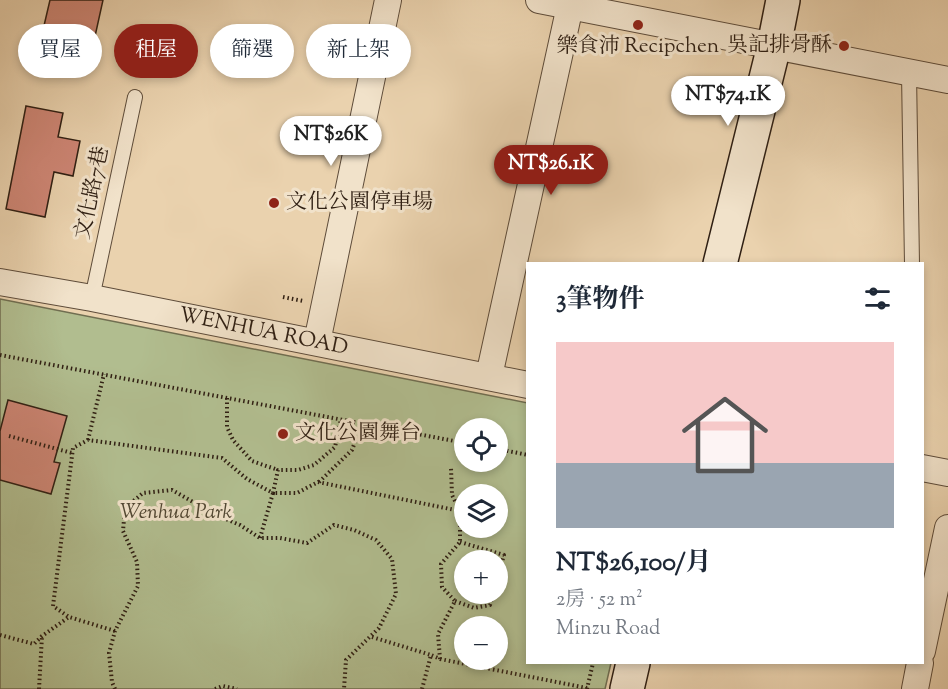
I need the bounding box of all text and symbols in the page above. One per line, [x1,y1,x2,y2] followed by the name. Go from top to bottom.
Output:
[631,18,645,32] marker: 樂食沛 Recipchen
[18,24,102,78] chip: 買屋
[114,24,198,78] chip: 租屋
[210,24,294,78] chip: 篩選
[306,24,411,78] chip: 新上架
[727,31,832,61] place label: 吳記排骨酥
[557,32,719,62] place label: 樂食沛 Recipchen
[837,39,851,53] marker: 吳記排骨酥
[666,76,790,127] pin: NT$74.1K
[685,81,771,110] text: NT$74.1K
[282,116,380,167] pin: NT$26K
[294,121,368,150] text: NT$26K
[69,144,117,242] street label: 文化路7巷
[489,145,613,196] pin: NT$26.1K
[508,150,594,179] text: NT$26.1K
[286,188,433,218] place label: 文化公園停車場
[267,196,281,210] marker: 文化公園停車場
[556,282,645,319] text: 3筆物件
[861,282,894,315] icon: filters
[176,301,350,364] street label: WENHUA ROAD
[671,381,779,489] icon: home
[454,418,508,670] map controls
[454,418,508,472] button: locate
[295,419,421,449] place label: 文化公園舞台
[276,427,290,441] marker: 文化公園舞台
[454,484,508,538] button: layers
[120,498,233,528] park label: Wenhua Park
[556,545,712,582] text: NT$26,100/月
[454,550,508,604] button: +
[556,586,643,615] text: 2房 · 52 m²
[556,615,660,644] text: Minzu Road
[454,616,508,670] button: −

